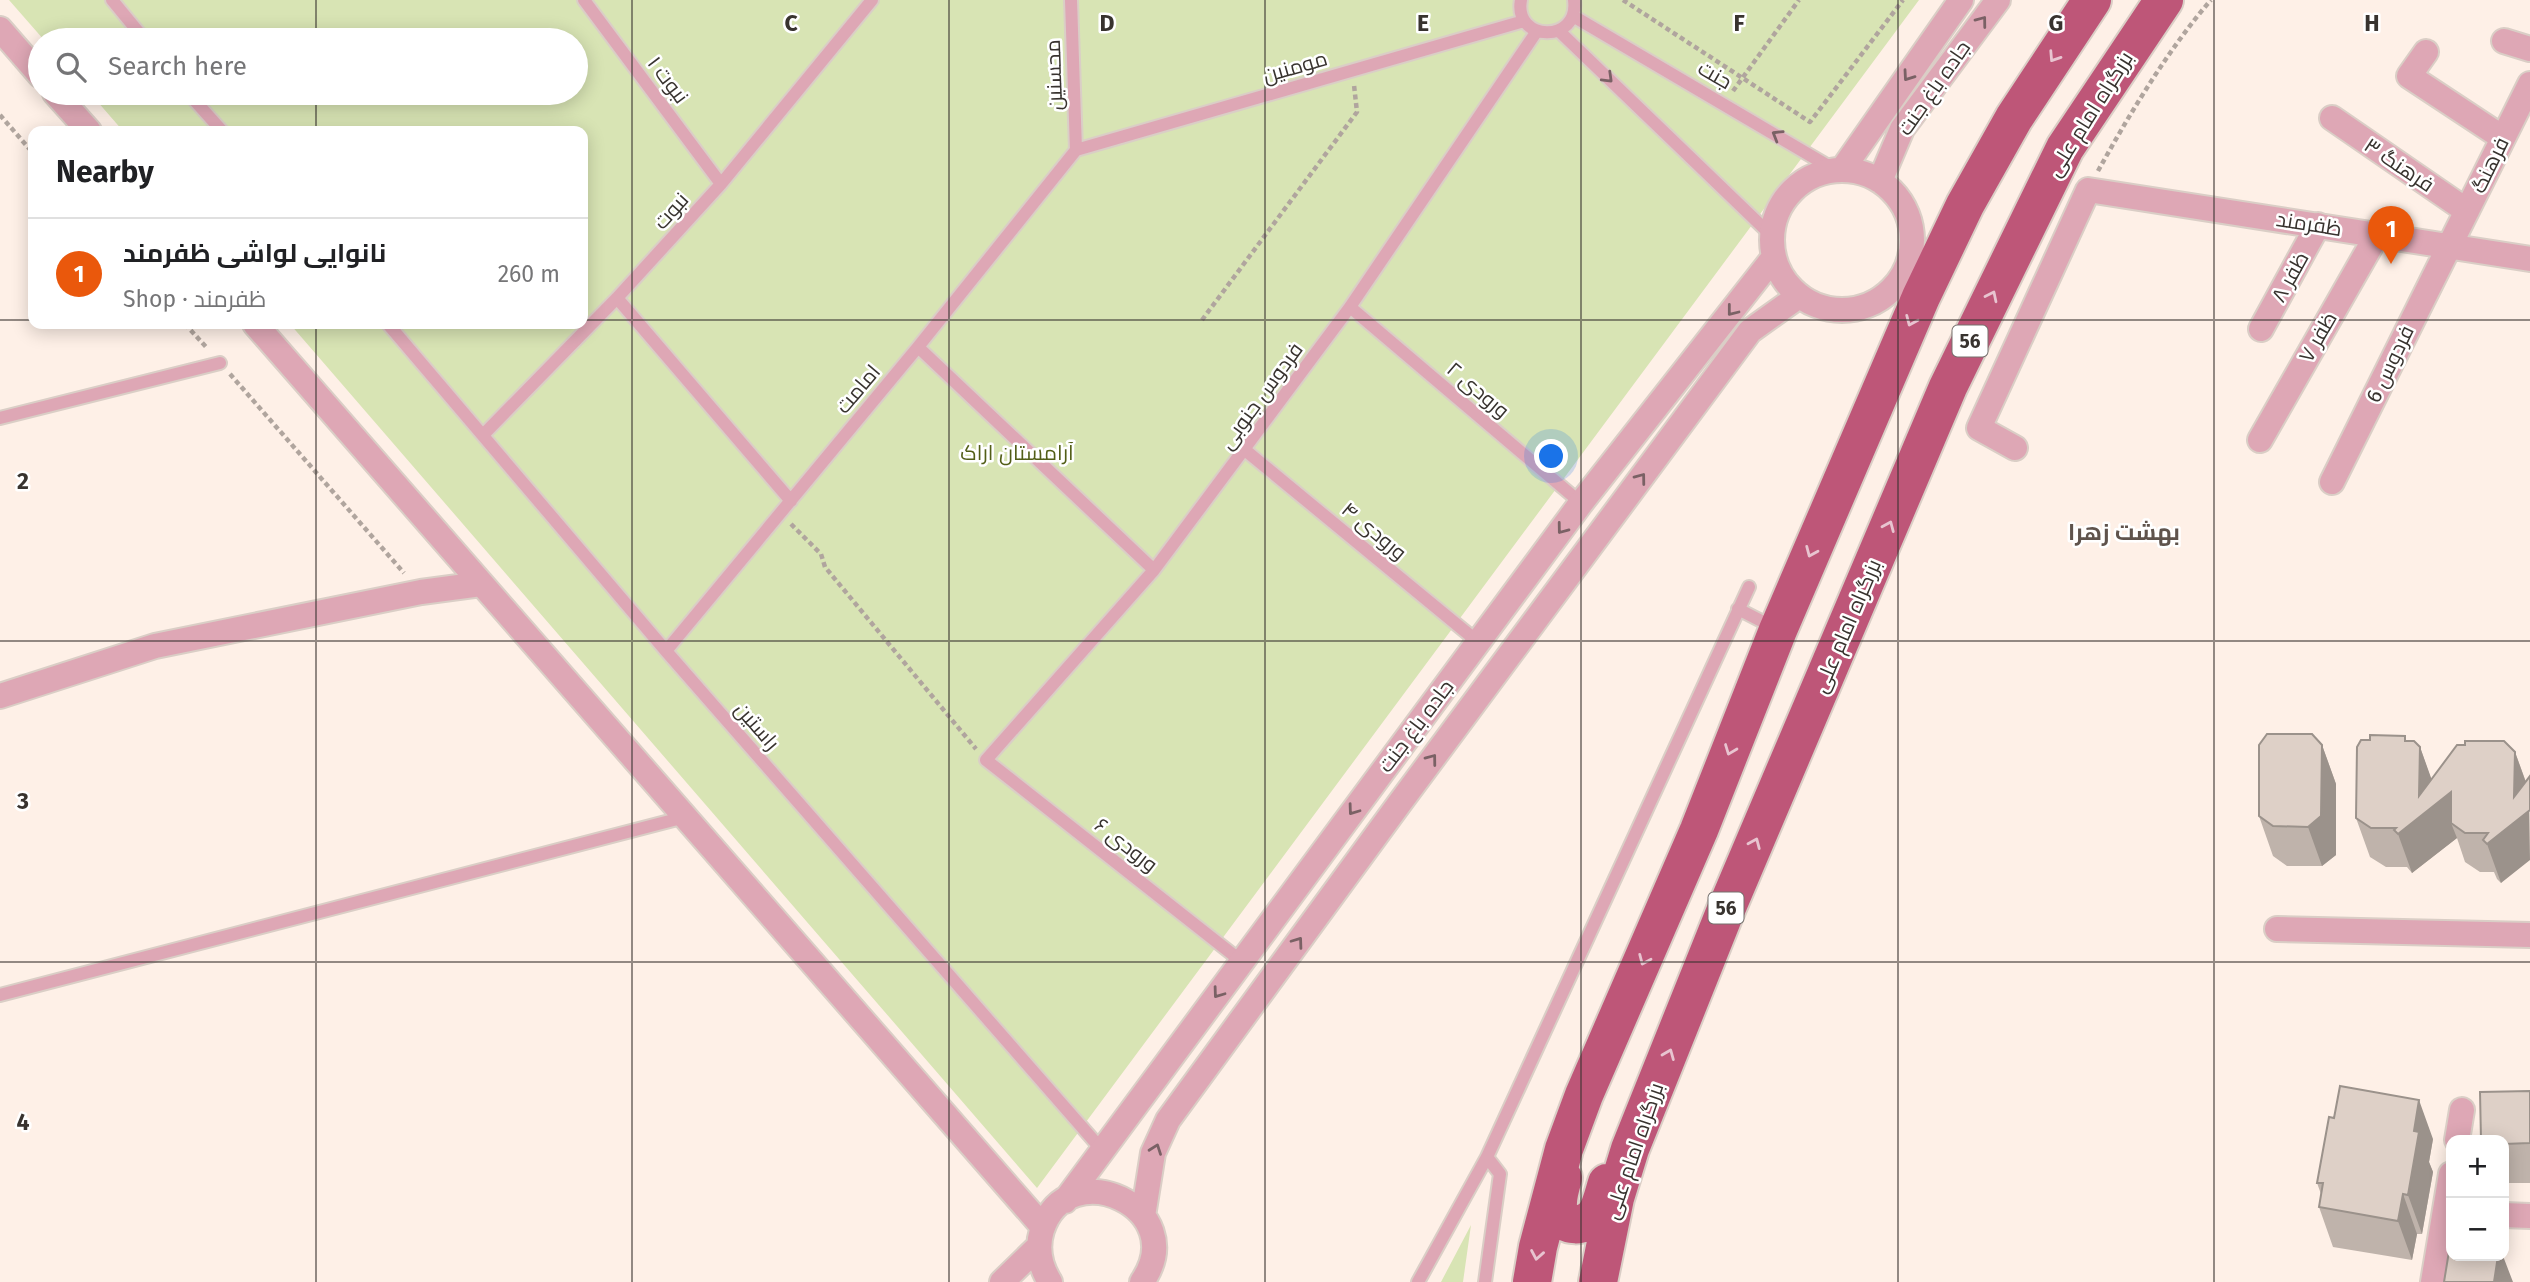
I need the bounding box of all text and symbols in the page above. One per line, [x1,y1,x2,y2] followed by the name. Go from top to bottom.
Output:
[784,9,798,37] text: C
[1100,9,1115,37] text: D
[1417,9,1429,37] text: E
[1733,9,1745,37] text: F
[2049,9,2063,37] text: G
[2364,9,2380,37] text: H
[1974,16,1986,29] one-way arrow
[28,28,588,105] search box
[1892,36,1977,141] street label: جاده باغ جنت
[1040,39,1068,111] street label: محسنین
[1260,45,1330,89] street label: مومنین
[2041,47,2140,182] street label: بزرگراه امام علی
[52,48,90,86] icon: search
[2050,49,2063,62] one-way arrow
[108,51,247,82] text: Search here
[642,51,694,109] street label: نبوت ۱
[1693,55,1737,95] street label: جنت
[1904,68,1916,81] one-way arrow
[1600,70,1613,83] one-way arrow
[1771,130,1784,143] one-way arrow
[2359,132,2439,198] street label: فرهنگ ۳
[2465,133,2515,197] street label: فرهنگ
[56,154,154,190] text: Nearby
[648,187,694,235] street label: نبوت
[2274,206,2344,242] street label: ظفرمند
[2368,206,2414,264] pin: 1
[123,238,386,269] text: نانوایی لواشی ظفرمند
[2266,247,2314,307] street label: ظفر ۸
[74,260,84,288] text: 1
[498,260,560,288] text: 260 m
[123,285,266,313] text: Shop · ظفرمند
[1984,291,1998,303] one-way arrow
[1727,303,1740,315] one-way arrow
[2293,307,2343,367] street label: ظفر ۷
[1905,314,1919,326] one-way arrow
[2360,321,2420,407] street label: فردوس 6
[1952,326,1988,356] road number: 56
[1214,337,1308,455] street label: فردوس جنوبی
[1441,356,1515,424] street label: ورودی ۲
[830,359,886,419] street label: امامت
[1534,439,1568,473] your location
[960,440,1074,466] park label: آرامستان اراک
[17,467,29,495] text: 2
[1633,473,1646,485] one-way arrow
[1336,496,1412,566] street label: ورودی ۴
[2068,518,2180,546] district label: بهشت زهرا
[1558,521,1571,534] one-way arrow
[1881,521,1895,534] one-way arrow
[1805,545,1819,557] one-way arrow
[1807,555,1888,697] street label: بزرگراه امام علی
[1373,674,1460,778] street label: جاده باغ جنت
[729,696,785,756] street label: راستین
[1725,743,1739,755] one-way arrow
[1424,754,1437,766] one-way arrow
[16,787,29,815] text: 3
[1349,802,1362,815] one-way arrow
[1089,812,1163,878] street label: ورودی ۶
[1747,838,1761,850] one-way arrow
[1708,893,1744,924] road number: 56
[1290,937,1302,950] one-way arrow
[1638,953,1652,965] one-way arrow
[1214,985,1226,998] one-way arrow
[1660,1048,1674,1060] one-way arrow
[1598,1079,1670,1223] street label: بزرگراه امام علی
[17,1108,30,1136] text: 4
[2446,1135,2509,1261] map controls
[2446,1135,2509,1198] button: +
[1147,1144,1161,1156] one-way arrow
[2446,1198,2509,1261] button: −
[1530,1249,1545,1260] one-way arrow

